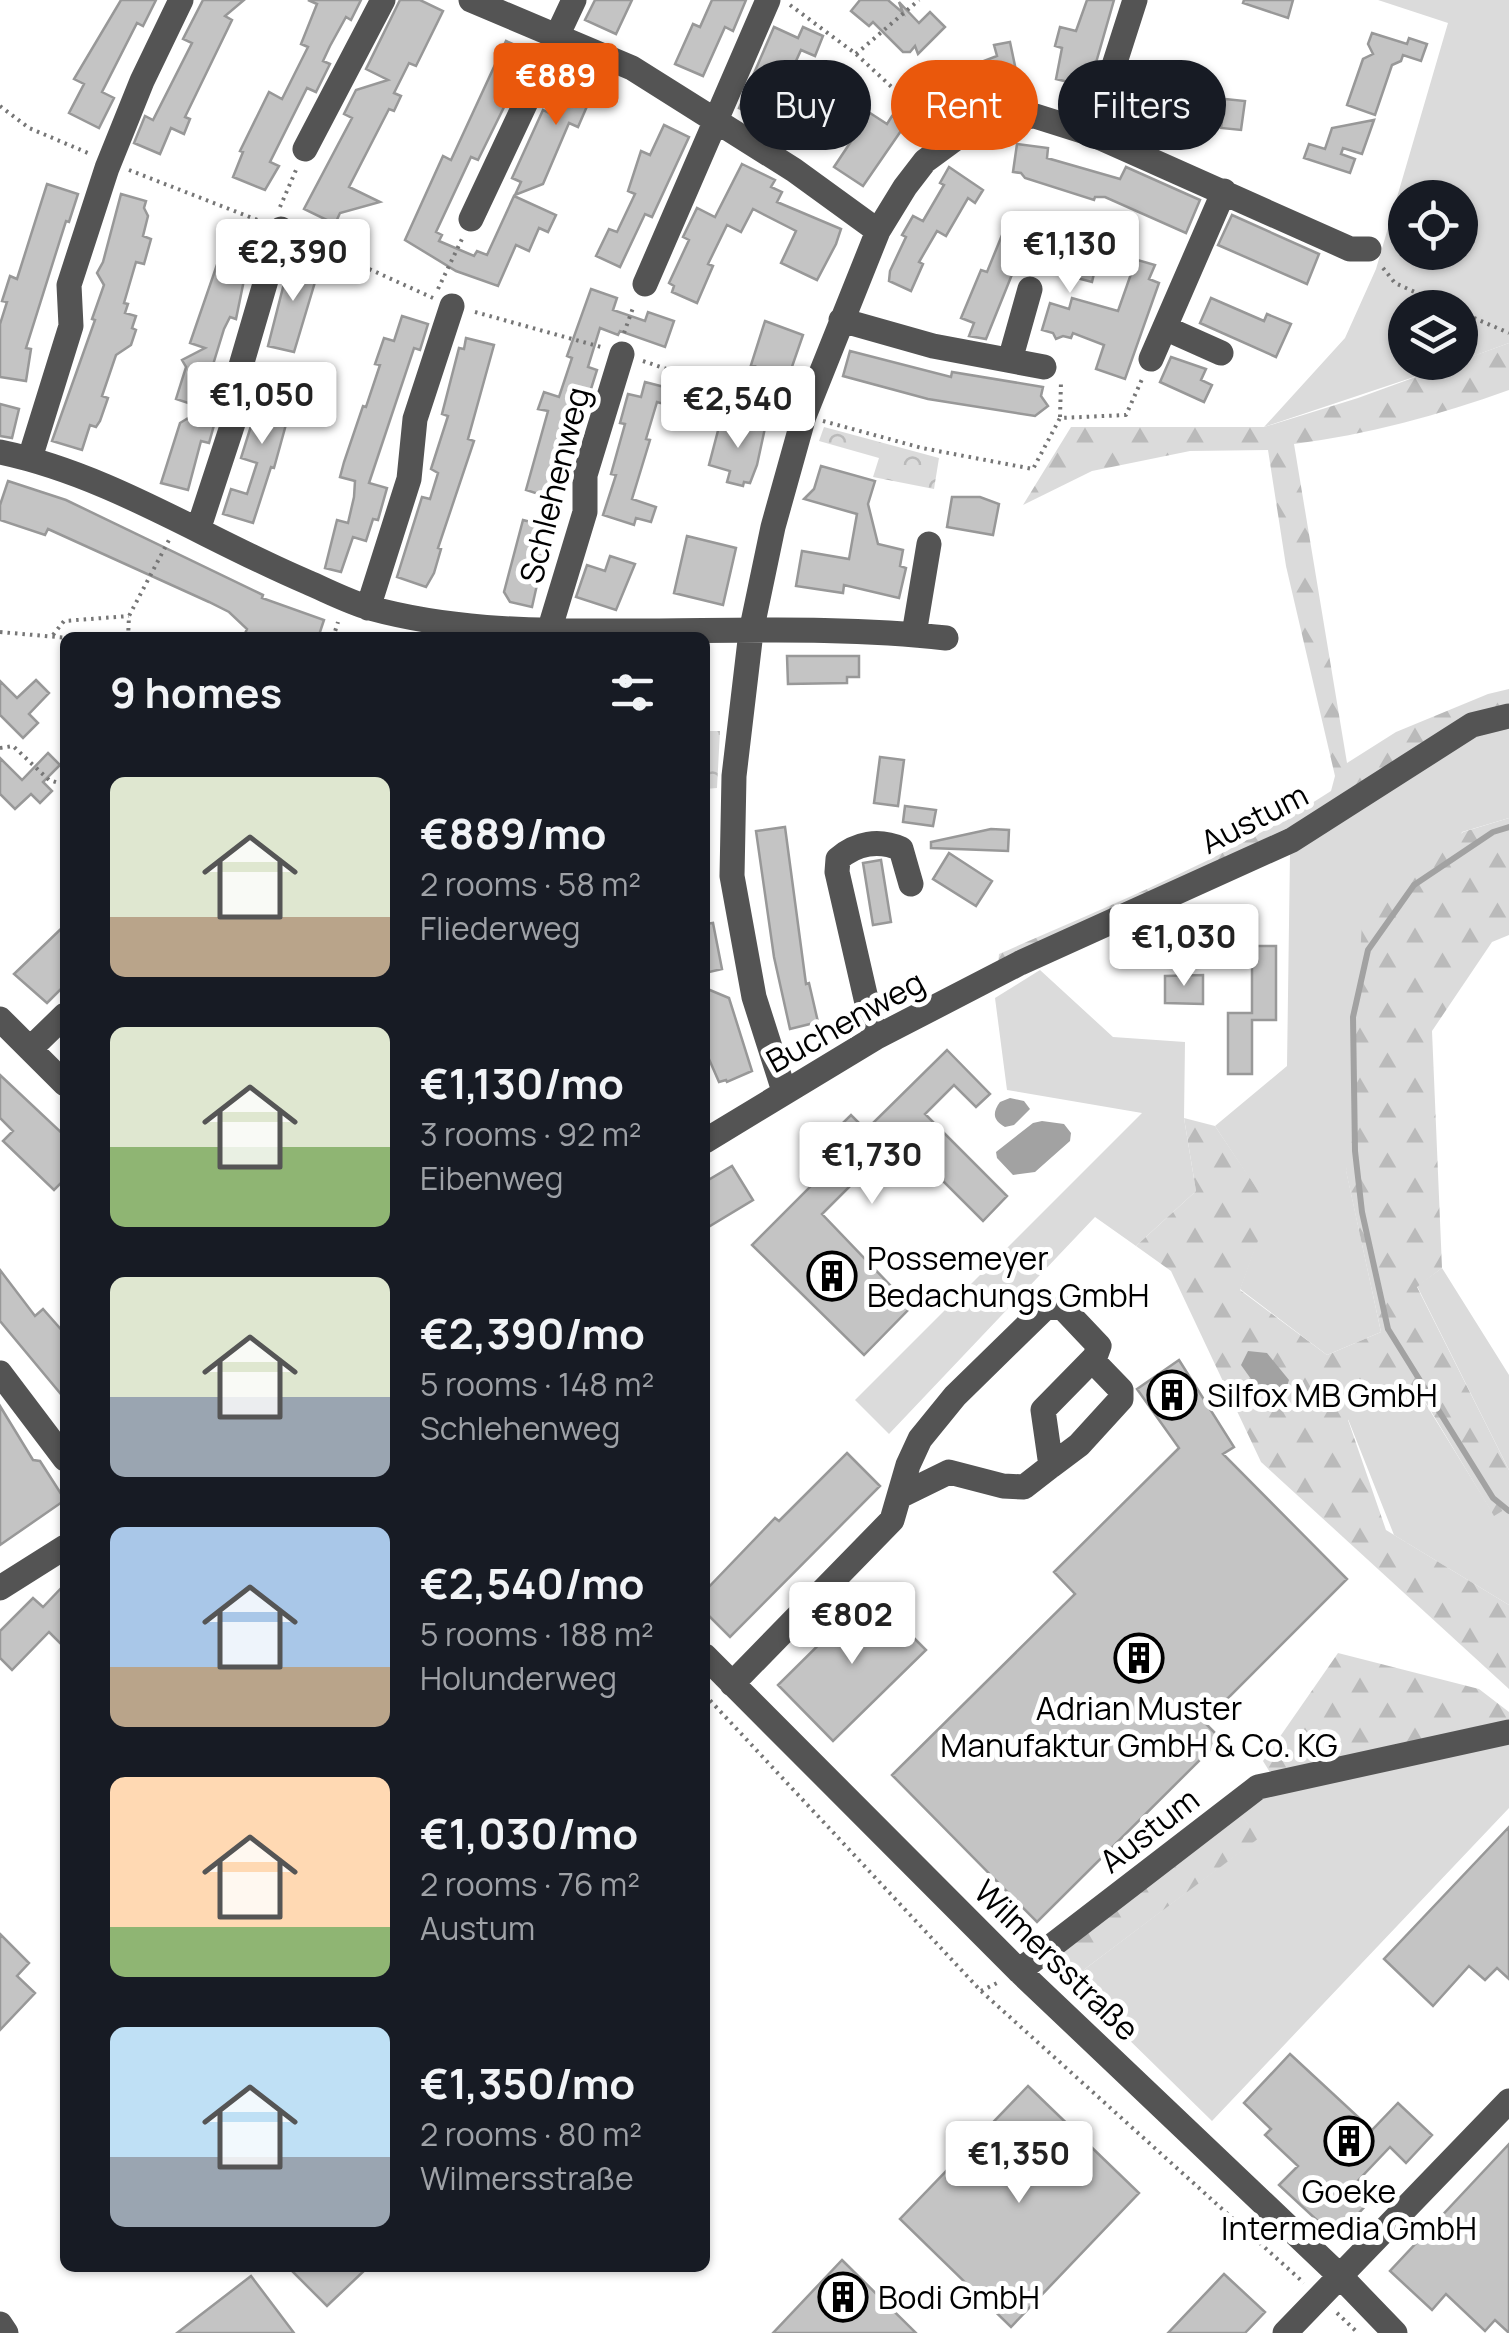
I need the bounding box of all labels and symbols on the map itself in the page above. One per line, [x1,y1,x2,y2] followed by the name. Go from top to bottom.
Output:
[497,43,615,128] pin: €889
[989,211,1151,296] pin: €1,130
[212,219,374,304] pin: €2,390
[181,362,343,447] pin: €1,050
[657,366,819,451] pin: €2,540
[508,382,600,588] street label: Schlehenweg
[1193,772,1315,864] street label: Austum
[1103,904,1265,989] pin: €1,030
[758,960,932,1082] street label: Buchenweg
[791,1122,953,1207] pin: €1,730
[867,1236,1149,1317] place label: Possemeyer Bedachungs GmbH
[806,1250,858,1302] building icon: Possemeyer Bedachungs GmbH
[1146,1369,1198,1421] building icon: Silfox MB GmbH
[1207,1373,1438,1417] place label: Silfox MB GmbH
[793,1582,911,1667] pin: €802
[1113,1632,1165,1684] building icon: Adrian Muster Manufaktur GmbH & Co. KG
[940,1686,1338,1767] place label: Adrian Muster Manufaktur GmbH & Co. KG
[1090,1777,1208,1883] street label: Austum
[965,1870,1149,2050] street label: Wilmersstraße
[1323,2115,1375,2167] building icon: Goeke Intermedia GmbH
[938,2121,1100,2206] pin: €1,350
[1221,2169,1477,2250] place label: Goeke Intermedia GmbH
[817,2271,869,2323] building icon: Bodi GmbH
[878,2275,1040,2319] place label: Bodi GmbH

